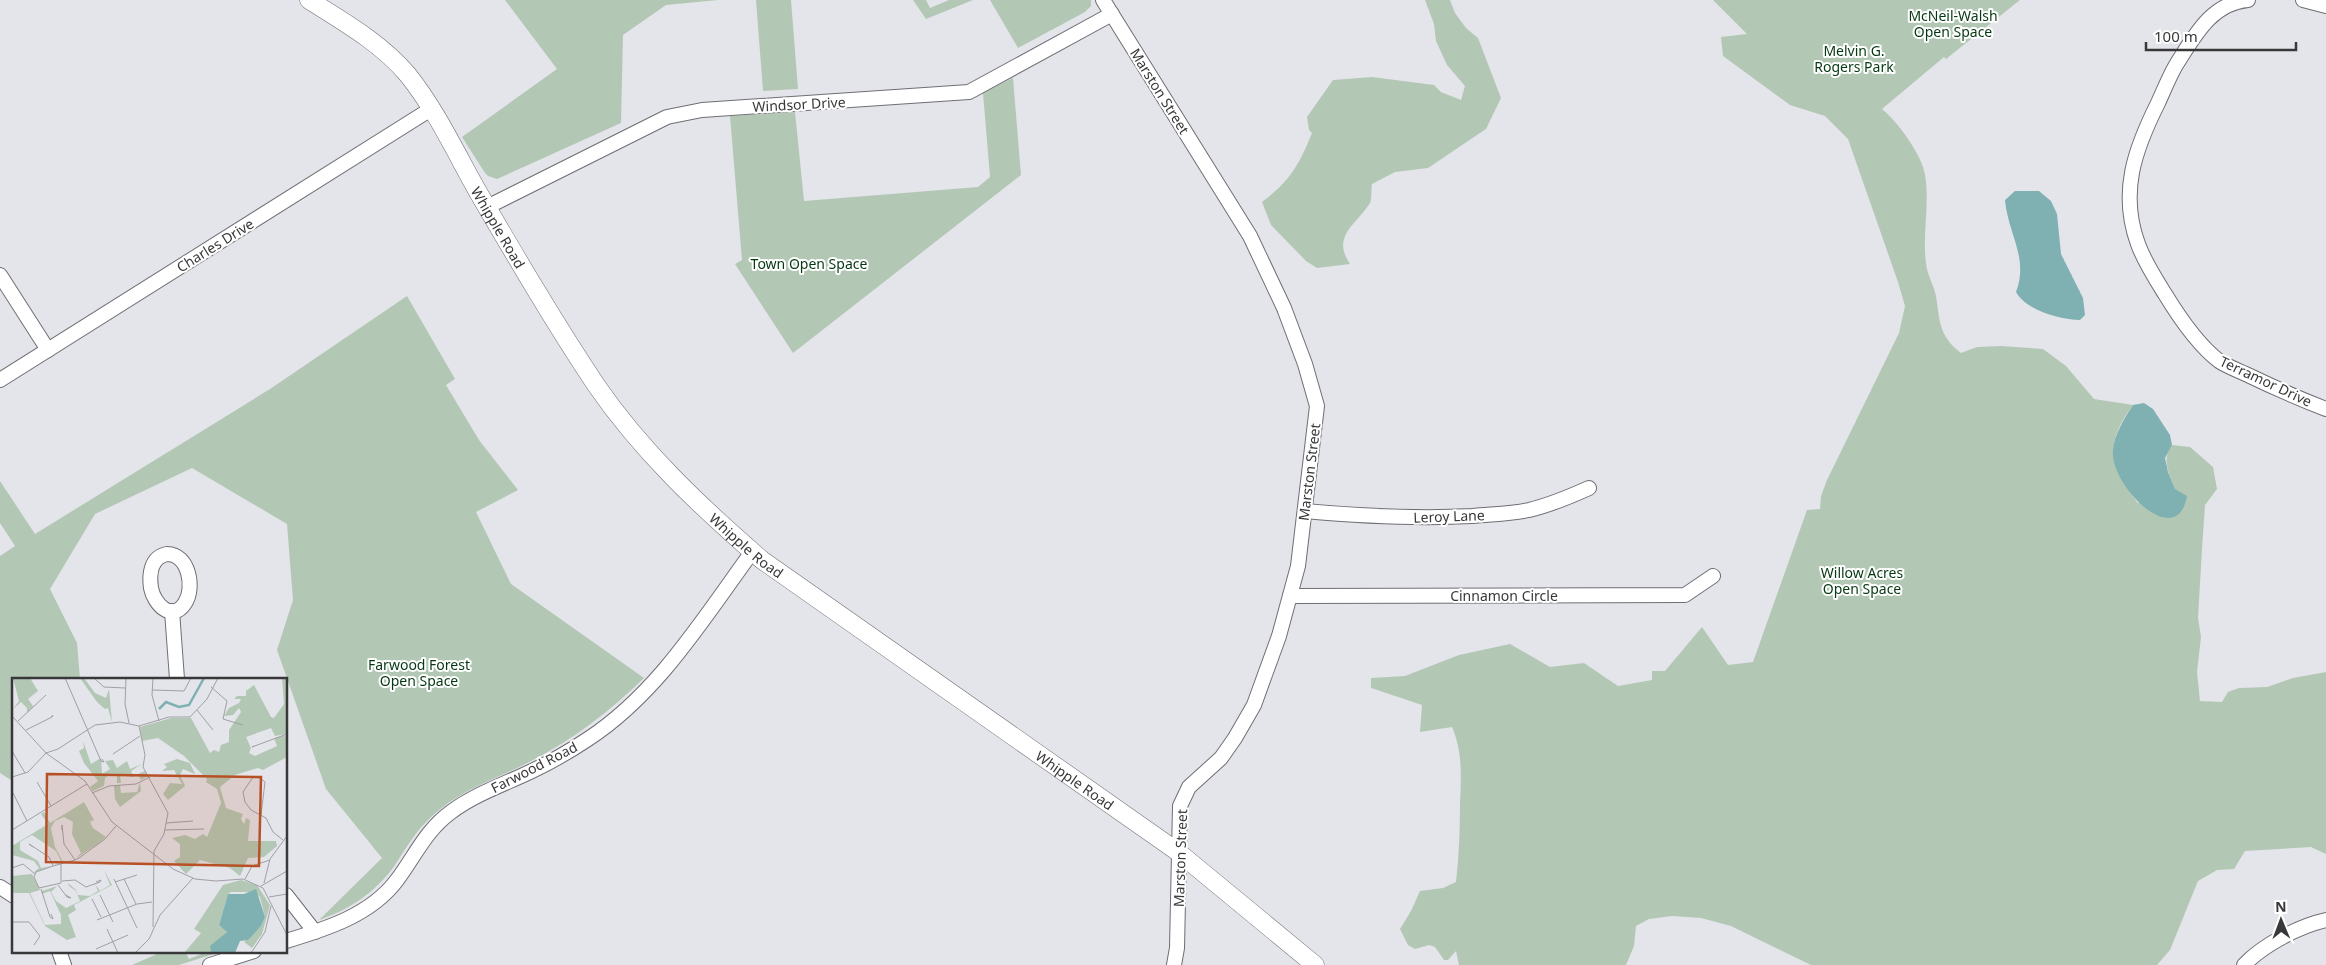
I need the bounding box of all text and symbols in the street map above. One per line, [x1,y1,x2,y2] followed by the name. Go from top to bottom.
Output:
[1908,6,1998,41] park label: McNeil-Walsh Open Space
[2146,20,2296,52] scale bar
[2154,26,2198,46] text: 100 m
[1814,41,1894,76] park label: Melvin G. Rogers Park
[1126,44,1194,138] street label: Marston Street
[752,92,846,116] street label: Windsor Drive
[467,183,530,271] street label: Whipple Road
[173,214,257,276] street label: Charles Drive
[751,254,867,273] park label: Town Open Space
[2217,351,2315,411] street label: Terramor Drive
[1294,422,1324,522] street label: Marston Street
[1413,505,1485,527] street label: Leroy Lane
[706,508,787,582] street label: Whipple Road
[1821,563,1904,598] park label: Willow Acres Open Space
[1450,586,1558,605] street label: Cinnamon Circle
[368,655,470,690] park label: Farwood Forest Open Space
[12,678,288,952] inset map
[487,737,581,797] street label: Farwood Road
[1032,746,1118,814] street label: Whipple Road
[1169,809,1191,907] street label: Marston Street
[2256,895,2306,945] north arrow
[2275,897,2287,916] text: N

